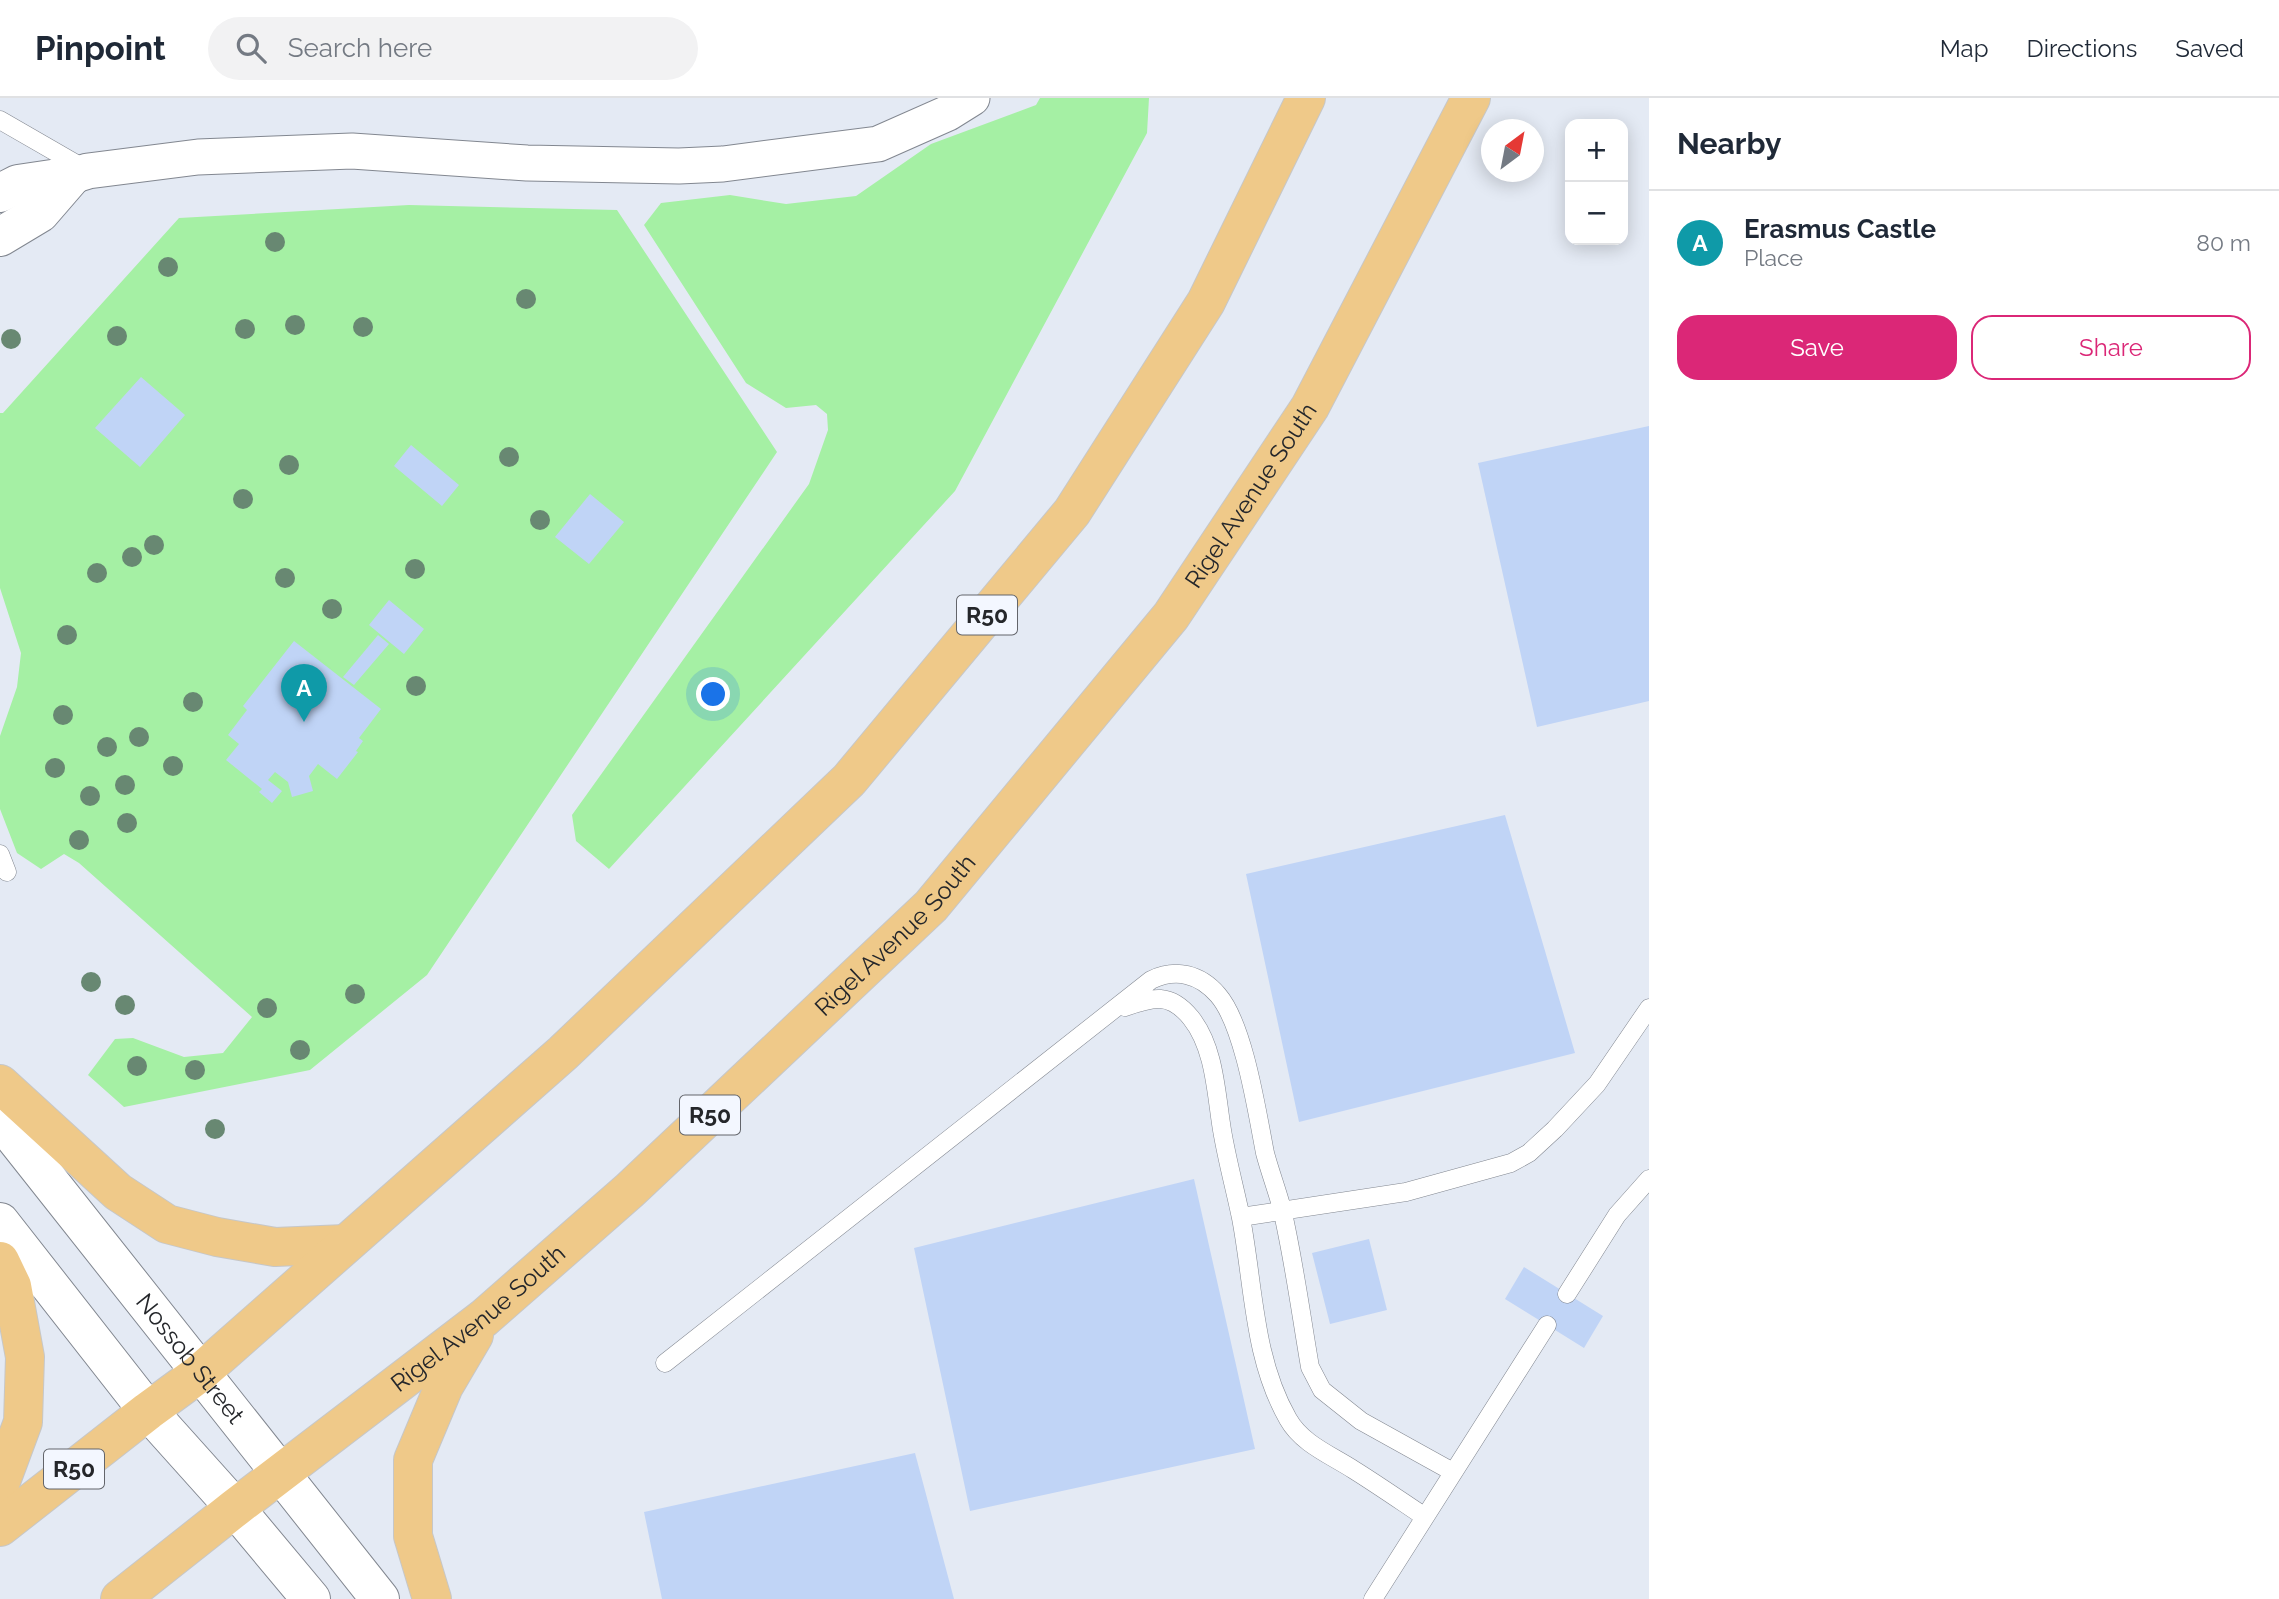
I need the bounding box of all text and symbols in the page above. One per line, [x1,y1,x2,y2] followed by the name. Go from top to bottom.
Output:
[208,17,698,80] search box
[35,29,166,68] text: Pinpoint
[232,29,270,67] icon: search
[288,33,432,63] text: Search here
[1940,34,1989,63] text: Map
[2027,34,2137,63] text: Directions
[2175,34,2244,63] text: Saved
[1481,119,1544,182] north arrow
[1565,119,1628,245] map controls
[1565,119,1628,182] button: +
[1677,126,1781,161] text: Nearby
[1565,182,1628,245] button: −
[1744,214,1936,244] text: Erasmus Castle
[1692,229,1708,256] text: A
[2196,229,2251,256] text: 80 m
[1744,244,1803,271] text: Place
[1677,315,1957,380] button: Save
[1971,315,2251,380] button: Share
[1179,397,1323,593] street label: Rigel Avenue South
[957,596,1017,635] road number: R50
[281,664,327,722] pin: A
[696,677,730,711] your location
[809,848,982,1022] street label: Rigel Avenue South
[680,1096,740,1134] road number: R50
[385,1239,571,1398] street label: Rigel Avenue South
[130,1288,251,1429] street label: Nossob Street
[44,1450,104,1488] road number: R50

